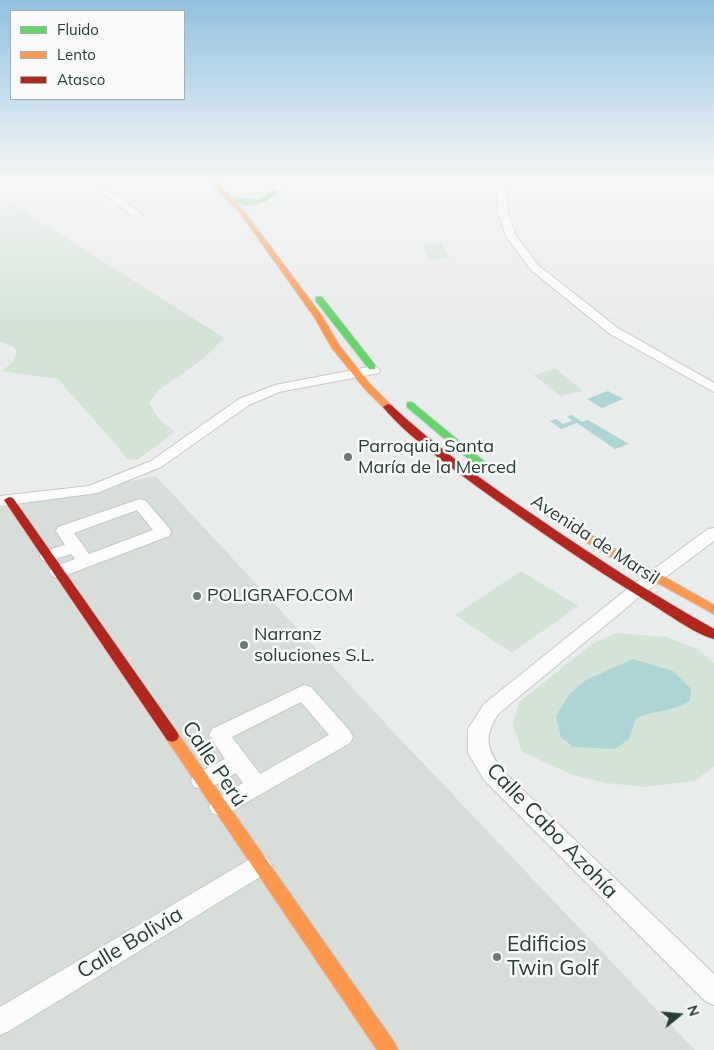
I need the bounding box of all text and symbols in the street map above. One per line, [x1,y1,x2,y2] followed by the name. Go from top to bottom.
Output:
[10,10,185,100] legend
[57,20,99,39] text: Fluido
[57,45,96,64] text: Lento
[57,70,105,89] text: Atasco
[358,436,517,478] place label: Parroquia Santa María de la Merced
[342,451,354,463] marker: Parroquia Santa María de la Merced
[527,490,663,590] street label: Avenida de Marsil
[207,585,353,607] place label: POLIGRAFO.COM
[191,590,203,602] marker: POLIGRAFO.COM
[254,624,375,666] place label: Narranz soluciones S.L.
[238,639,250,651] marker: Narranz soluciones S.L.
[176,716,252,812] street label: Calle Perú
[481,758,623,904] street label: Calle Cabo Azohía
[73,902,187,984] street label: Calle Bolivia
[507,932,599,982] place label: Edificios Twin Golf
[491,951,503,963] marker: Edificios Twin Golf
[654,990,704,1040] north arrow
[683,1003,703,1018] text: N

